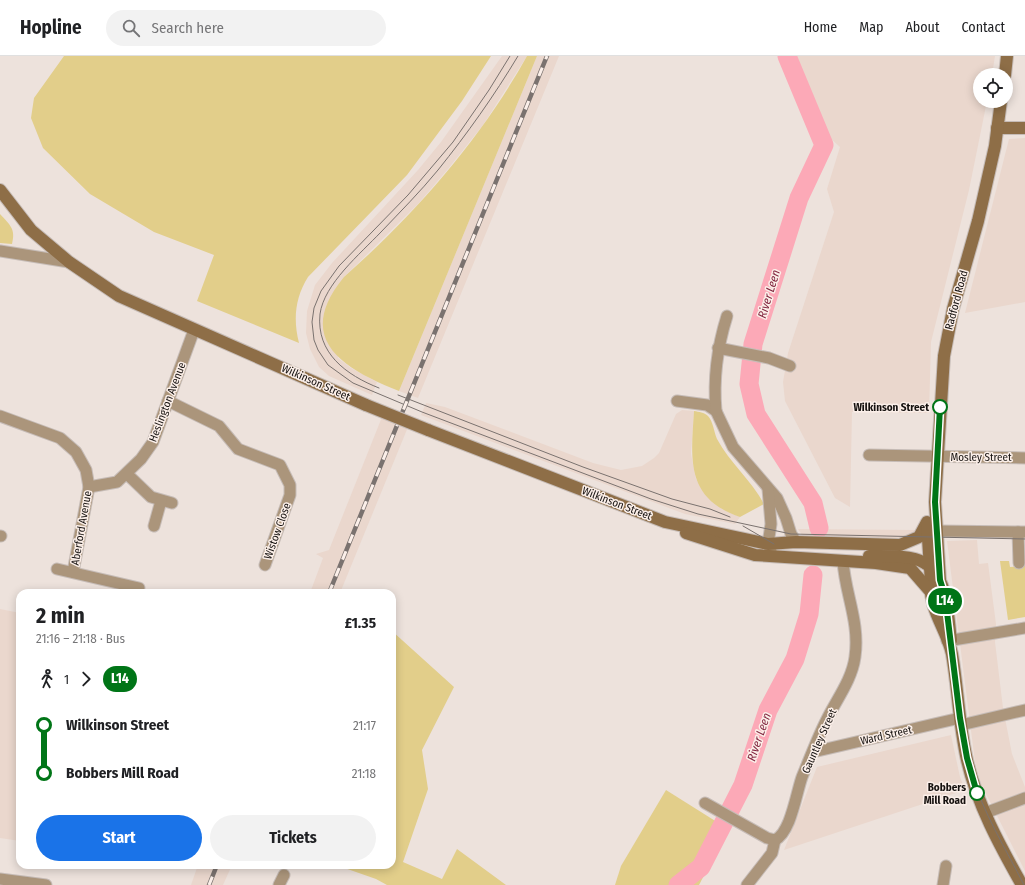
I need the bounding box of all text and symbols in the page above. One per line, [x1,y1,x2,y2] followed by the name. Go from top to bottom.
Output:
[106,10,386,46] search box
[20,16,82,39] text: Hopline
[120,17,142,39] icon: search
[152,19,224,37] text: Search here
[804,19,837,36] text: Home
[859,19,883,36] text: Map
[905,19,940,36] text: About
[962,19,1005,36] text: Contact
[973,68,1013,108] map controls
[973,68,1013,108] button: locate
[755,268,783,320] water label: River Leen
[942,269,971,331] street label: Radford Road
[146,361,189,444] street label: Heslington Avenue
[280,362,352,404] street label: Wilkinson Street
[932,399,948,415] marker: Wilkinson Street
[853,401,929,414] place label: Wilkinson Street
[950,451,1012,464] street label: Mosley Street
[580,484,654,523] street label: Wilkinson Street
[69,490,94,566] street label: Aberford Avenue
[261,501,294,561] street label: Wistow Close
[922,588,968,614] line badge: L14
[936,592,954,609] text: L14
[36,602,85,629] text: 2 min
[345,614,376,632] text: £1.35
[36,631,125,646] text: 21:16 – 21:18 · Bus
[36,668,58,690] icon: walk
[75,668,97,690] icon: forward
[111,670,129,687] text: L14
[64,672,69,687] text: 1
[799,706,840,776] street label: Gauntley Street
[744,711,774,763] water label: River Leen
[66,716,169,734] text: Wilkinson Street
[353,718,376,733] text: 21:17
[859,723,913,748] street label: Ward Street
[66,764,179,782] text: Bobbers Mill Road
[352,766,376,781] text: 21:18
[924,781,966,807] place label: Bobbers Mill Road
[969,785,985,801] marker: Bobbers Mill Road
[36,815,202,861] button: Start
[210,815,376,861] button: Tickets

